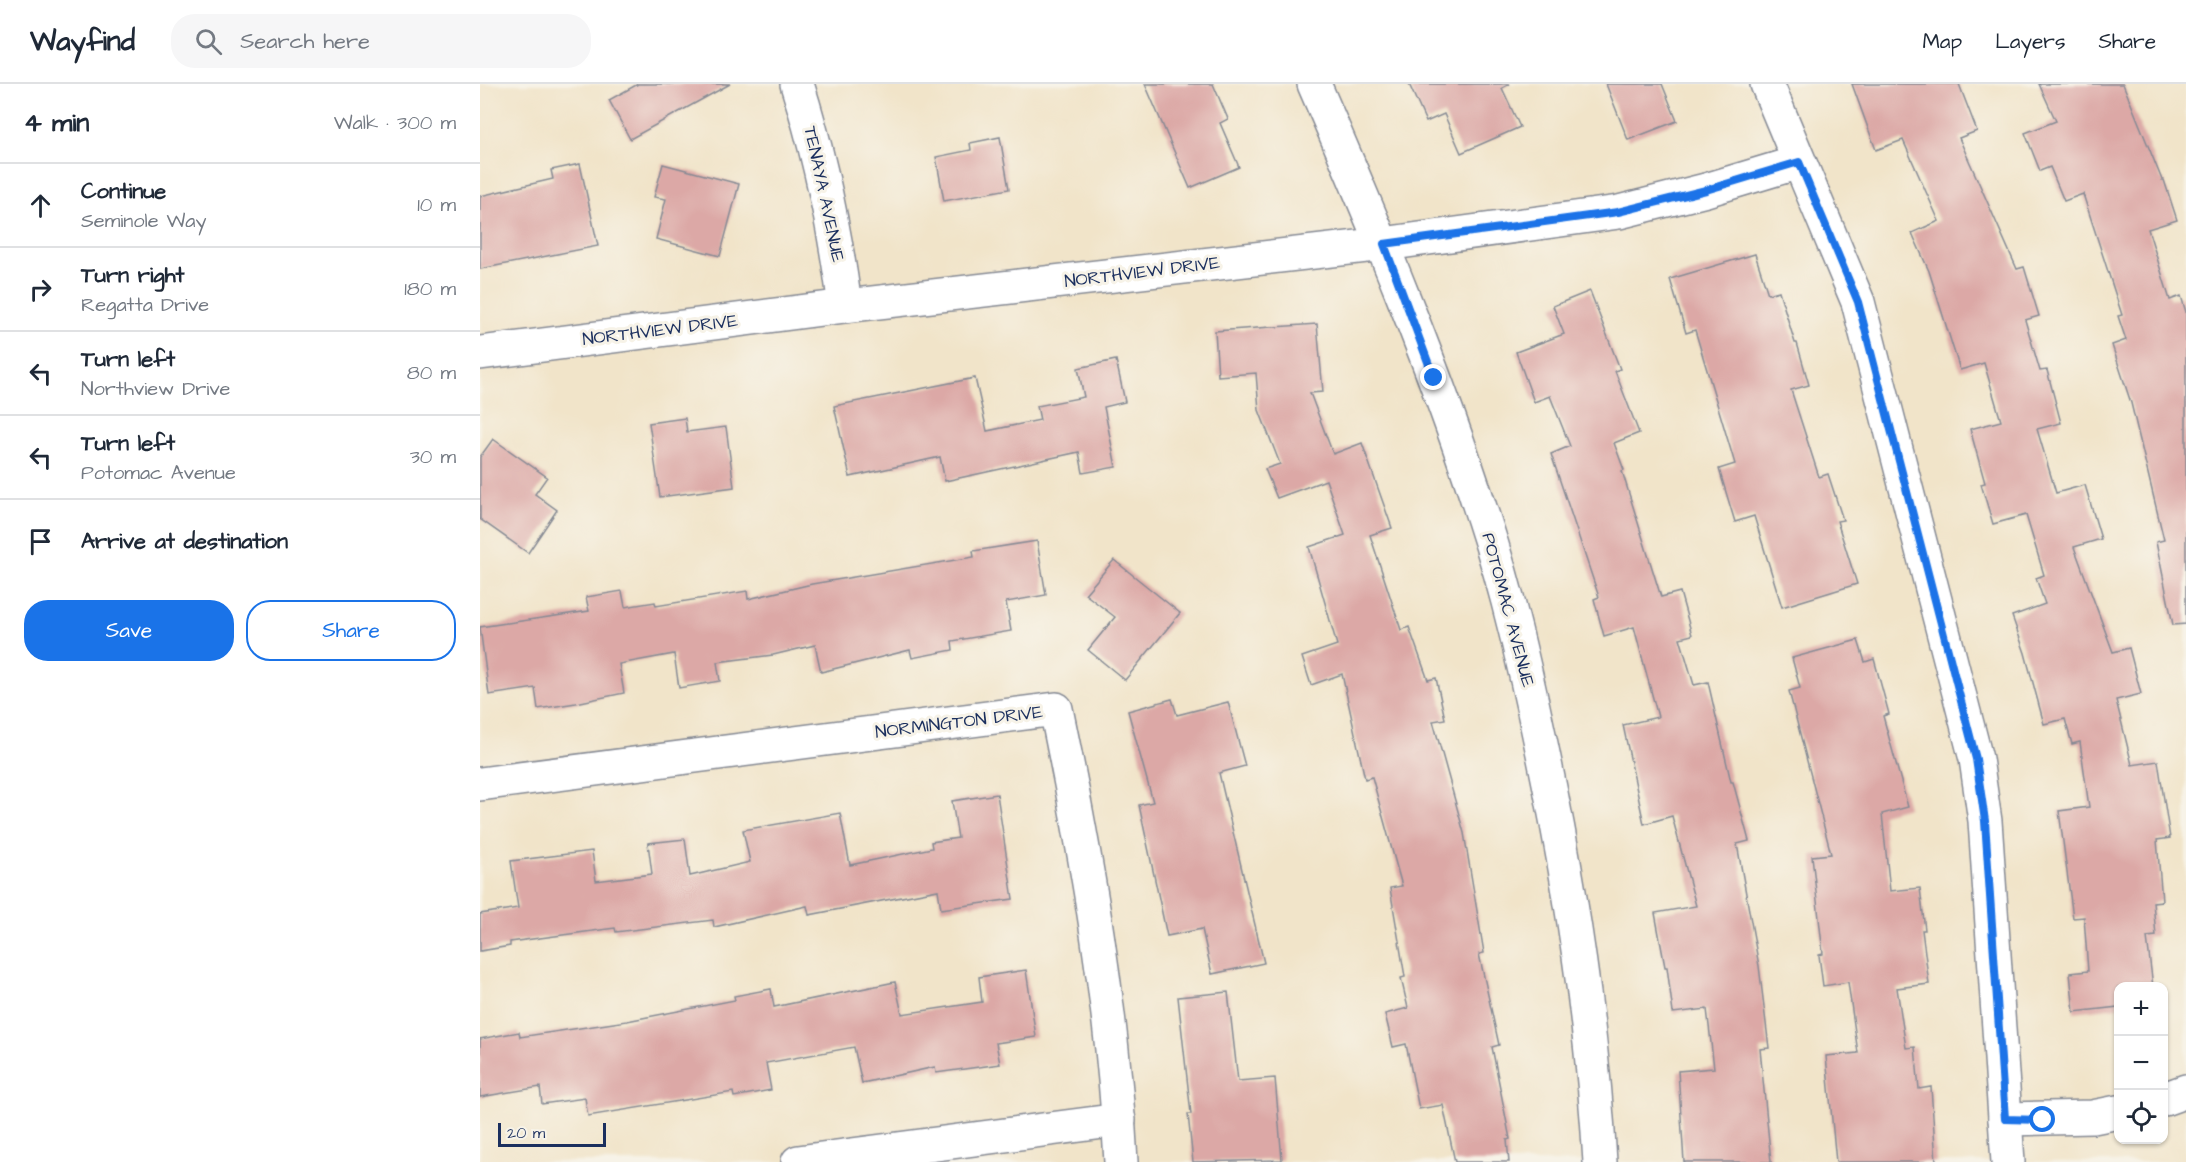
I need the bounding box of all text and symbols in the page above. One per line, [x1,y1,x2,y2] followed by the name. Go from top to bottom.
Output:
[171,14,591,68] search box
[30,22,135,61] text: Wayfind
[192,25,225,58] icon: search
[240,26,370,57] text: Search here
[1922,27,1962,56] text: Map
[1995,27,2065,56] text: Layers
[2098,27,2156,56] text: Share
[24,105,89,141] text: 4 min
[334,109,456,137] text: Walk · 300 m
[797,124,851,265] street label: TENAYA AVENUE
[81,176,166,207] text: Continue
[24,189,57,222] icon: ahead
[417,191,456,219] text: 10 m
[81,207,206,235] text: Seminole Way
[1063,250,1221,294] street label: NORTHVIEW DRIVE
[81,260,184,291] text: Turn right
[24,273,57,306] icon: right
[404,275,456,303] text: 180 m
[81,291,209,319] text: Regatta Drive
[581,308,739,352] street label: NORTHVIEW DRIVE
[81,344,175,375] text: Turn left
[24,357,57,390] icon: left
[407,359,456,387] text: 80 m
[1420,364,1446,390] route end
[81,375,230,403] text: Northview Drive
[81,428,175,459] text: Turn left
[24,441,57,474] icon: left
[410,443,456,471] text: 30 m
[81,459,236,487] text: Potomac Avenue
[24,525,57,558] icon: arrive
[81,526,288,557] text: Arrive at destination
[1475,530,1541,690] street label: POTOMAC AVENUE
[24,600,234,661] button: Save
[246,600,456,661] button: Share
[874,699,1044,745] street label: NORMINGTON DRIVE
[2114,982,2168,1144] map controls
[2114,982,2168,1036] button: +
[2114,1036,2168,1090] button: −
[2114,1090,2168,1144] button: locate
[2029,1106,2055,1132] route start
[498,1120,606,1148] scale bar
[507,1122,545,1144] text: 20 m

